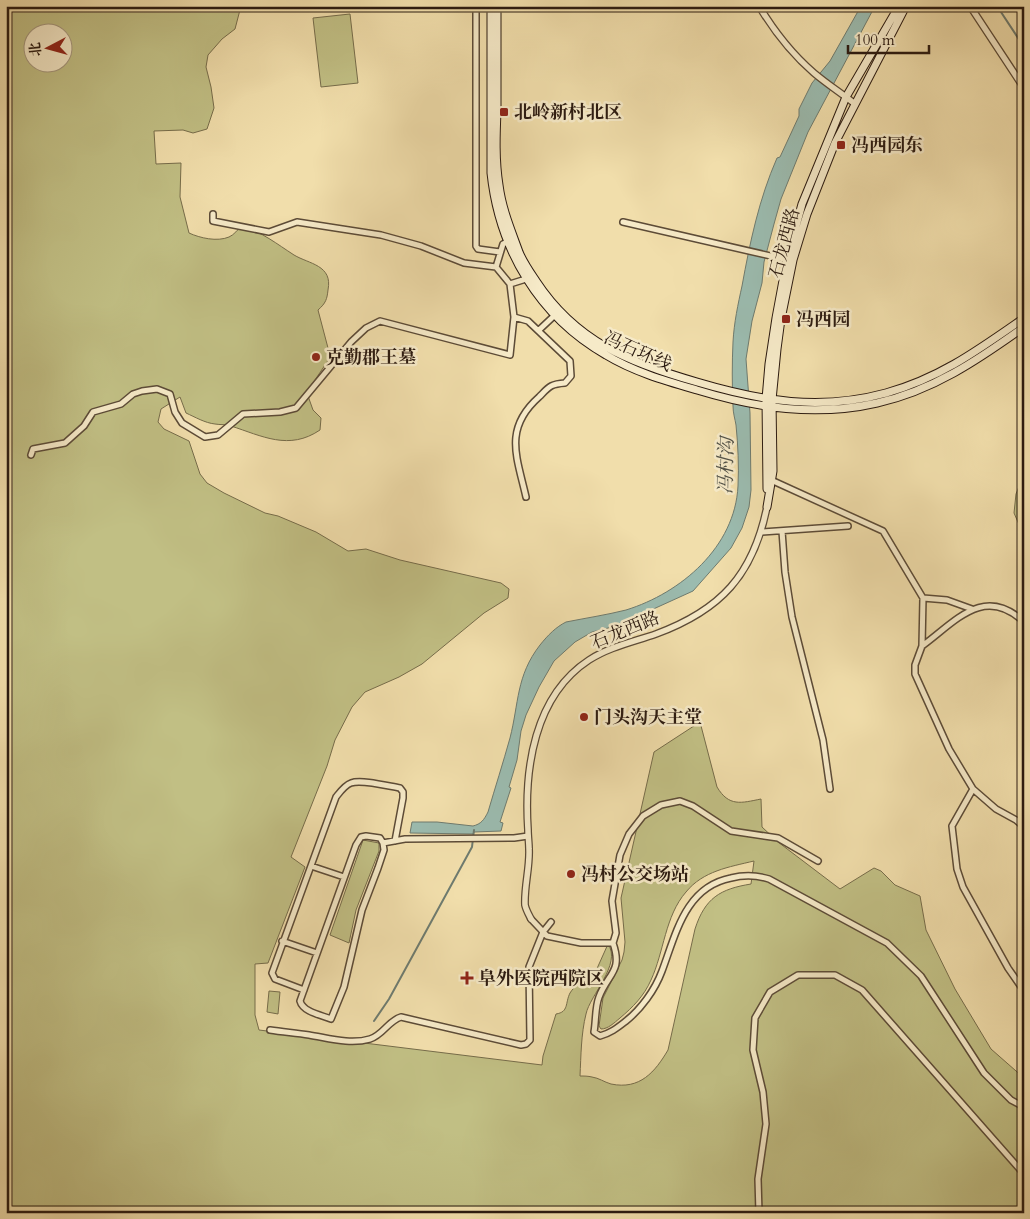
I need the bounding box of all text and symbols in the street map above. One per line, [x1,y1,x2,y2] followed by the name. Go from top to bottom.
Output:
[22,22,72,72] north arrow
[848,22,929,54] scale bar
[855,30,895,50] text: 100 m
[25,41,46,57] text: 北
[514,100,622,125] place label: 北岭新村北区
[498,106,510,118] marker: 北岭新村北区
[851,133,923,158] place label: 冯西园东
[835,139,847,151] marker: 冯西园东
[763,205,806,281] street label: 石龙西路
[796,307,850,332] place label: 冯西园
[780,313,792,325] marker: 冯西园
[600,325,676,378] street label: 冯石环线
[326,345,416,370] place label: 克勤郡王墓
[310,351,322,363] marker: 克勤郡王墓
[713,434,740,495] water label: 冯村沟
[587,605,663,656] street label: 石龙西路
[594,705,702,730] place label: 门头沟天主堂
[578,711,590,723] marker: 门头沟天主堂
[581,862,689,887] place label: 冯村公交场站
[565,868,577,880] marker: 冯村公交场站
[478,966,604,991] place label: 阜外医院西院区
[460,971,474,985] marker: 阜外医院西院区

